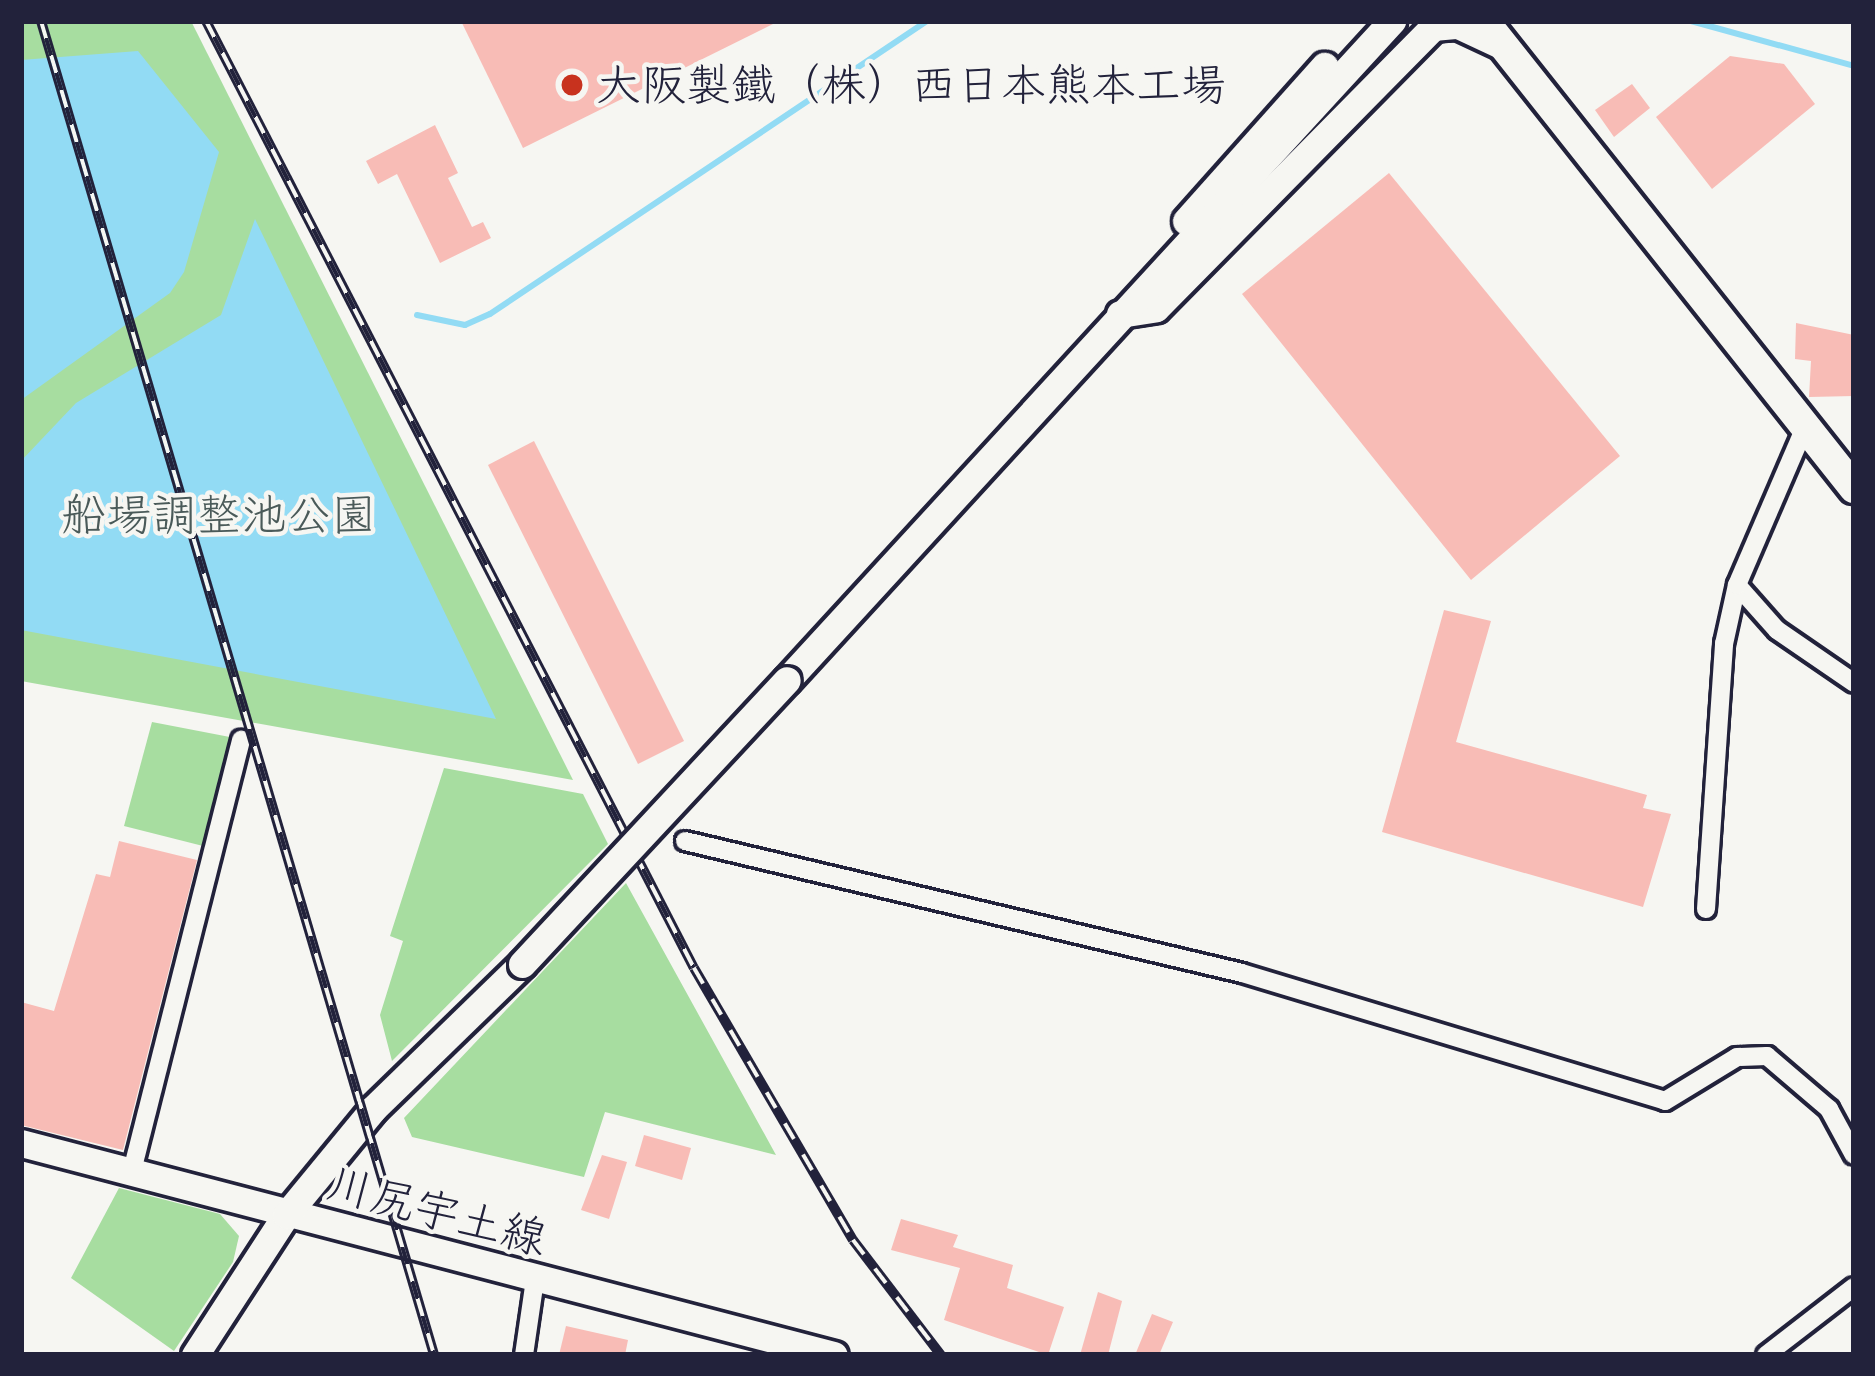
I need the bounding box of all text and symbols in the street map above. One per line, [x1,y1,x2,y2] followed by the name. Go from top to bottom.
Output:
[596,58,1226,112] place label: 大阪製鐵（株）西日本熊本工場
[559,72,585,98] marker: 大阪製鐵（株）西日本熊本工場
[62,488,376,542] park label: 船場調整池公園
[321,1156,553,1266] street label: 川尻宇土線

